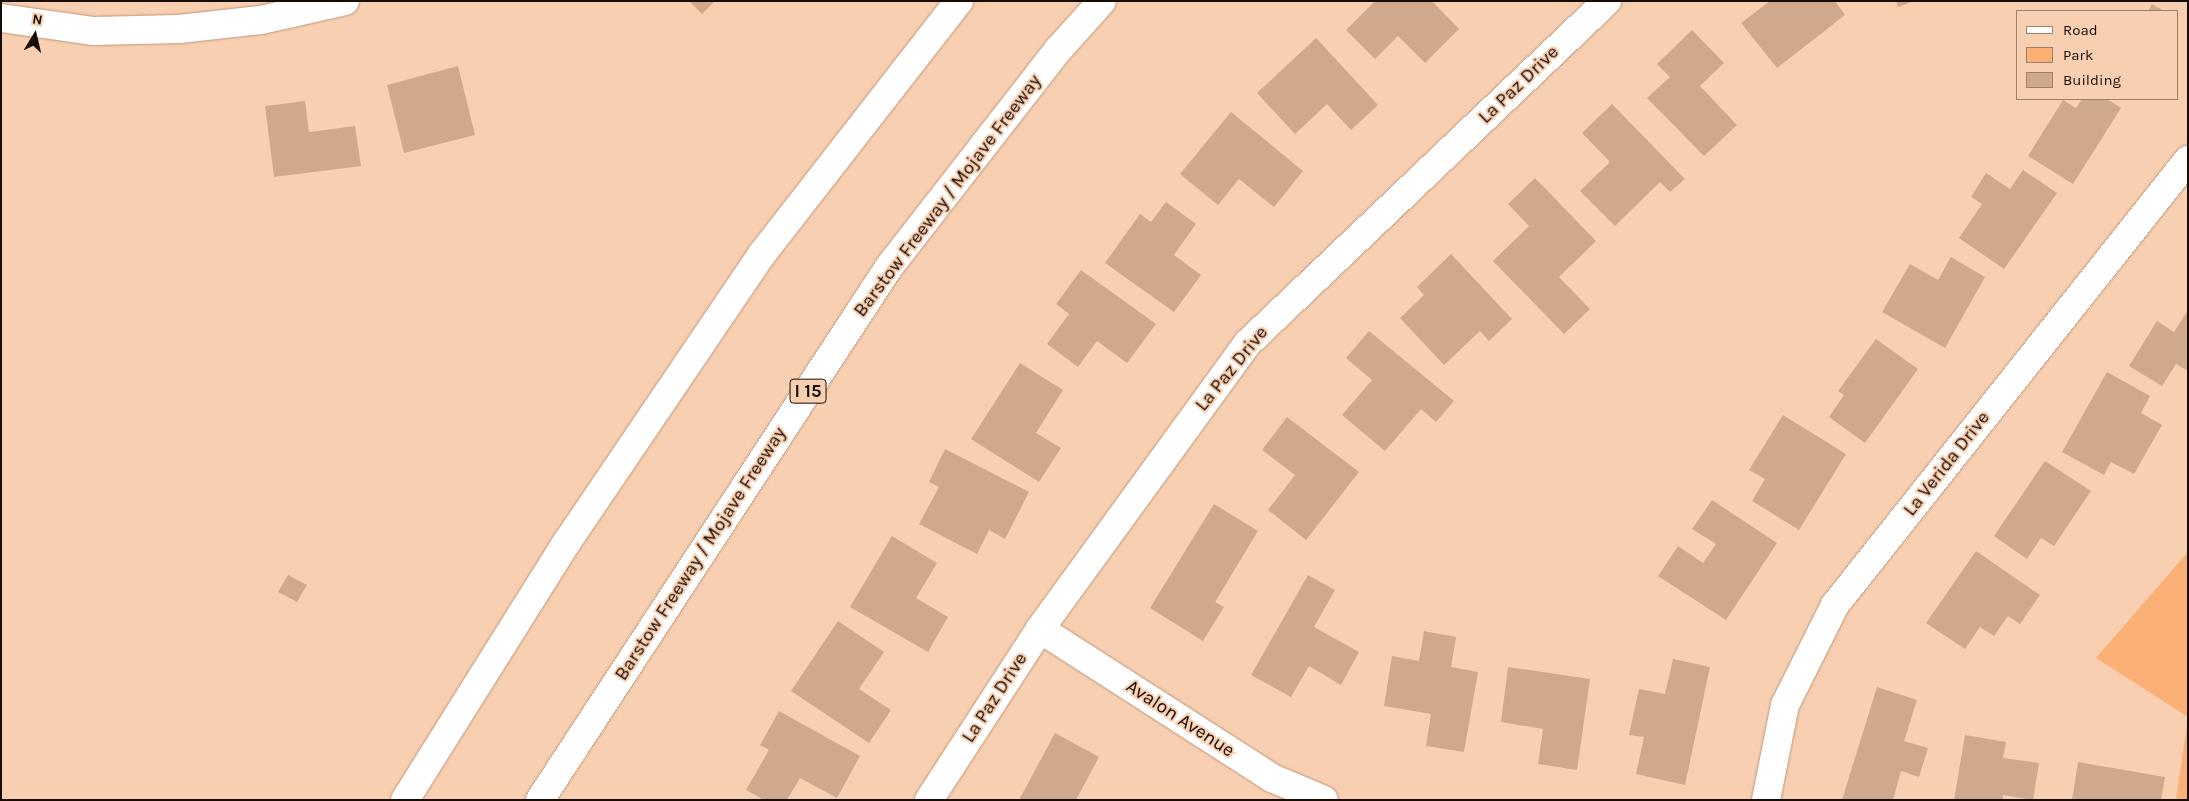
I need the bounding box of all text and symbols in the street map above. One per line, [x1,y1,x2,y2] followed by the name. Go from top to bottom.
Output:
[10,10,60,60] north arrow
[2016,10,2179,100] legend
[31,11,44,29] text: N
[2063,21,2098,39] text: Road
[1474,41,1564,129] street label: La Paz Drive
[2063,46,2093,64] text: Park
[849,70,1047,322] street label: Barstow Freeway / Mojave Freeway
[2063,71,2121,89] text: Building
[1191,322,1273,416] street label: La Paz Drive
[789,376,827,406] road number: I 15
[1899,407,1995,521] street label: La Verida Drive
[610,423,792,685] street label: Barstow Freeway / Mojave Freeway
[957,649,1033,747] street label: La Paz Drive
[1121,675,1239,763] street label: Avalon Avenue

